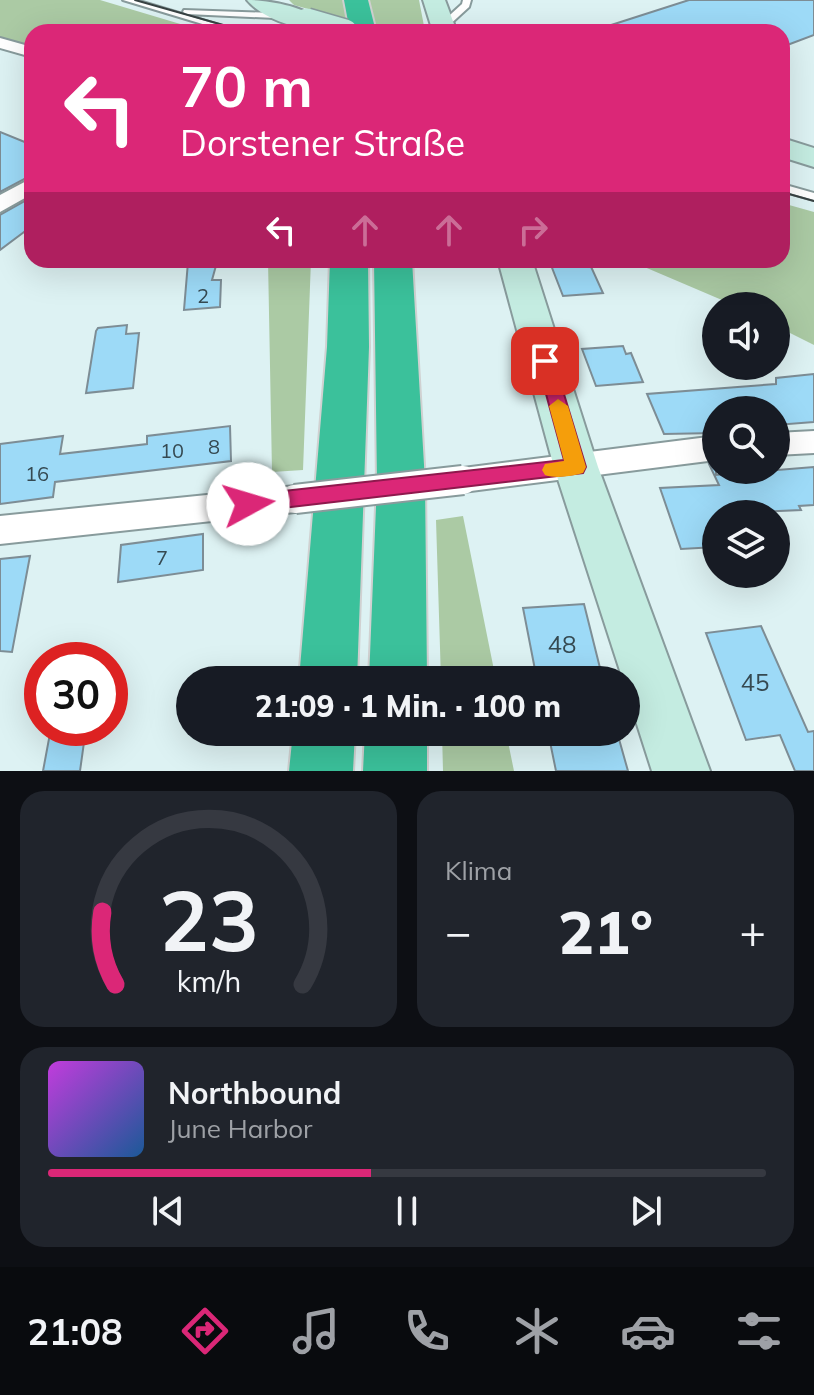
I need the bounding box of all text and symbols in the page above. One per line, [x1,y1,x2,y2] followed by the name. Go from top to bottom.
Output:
[180,51,313,121] text: 70 m
[48,56,152,160] icon: left
[180,120,465,165] text: Dorstener Straße
[259,208,303,252] icon: left
[343,208,387,252] icon: ahead
[427,208,471,252] icon: ahead
[511,208,555,252] icon: right
[197,283,209,308] house number: 2
[702,292,790,588] map controls
[702,292,790,380] button: sound
[511,327,579,395] pin
[523,339,567,383] icon: arrive
[702,396,790,484] button: search
[208,434,220,459] house number: 8
[160,438,184,463] house number: 10
[25,461,49,486] house number: 16
[206,462,290,546] position arrow
[702,500,790,588] button: layers
[156,545,168,570] house number: 7
[548,629,576,659] house number: 48
[24,642,128,746] speed limit sign: 30
[741,667,769,697] house number: 45
[255,687,561,725] text: 21:09 · 1 Min. · 100 m
[445,854,512,887] text: Klima
[159,867,258,972] text: 23
[558,894,653,969] text: 21°
[445,904,471,959] text: −
[740,904,766,959] text: +
[176,963,241,999] text: km/h
[168,1074,341,1112] text: Northbound
[168,1112,313,1145] text: June Harbor
[146,1189,190,1233] icon: previous
[385,1189,429,1233] icon: pause
[624,1189,668,1233] icon: next
[177,1303,233,1359] icon: directions
[288,1303,344,1359] icon: music
[399,1303,455,1359] icon: phone
[509,1303,565,1359] icon: climate
[620,1303,676,1359] icon: car
[731,1303,787,1359] icon: filters
[27,1309,123,1354] text: 21:08

